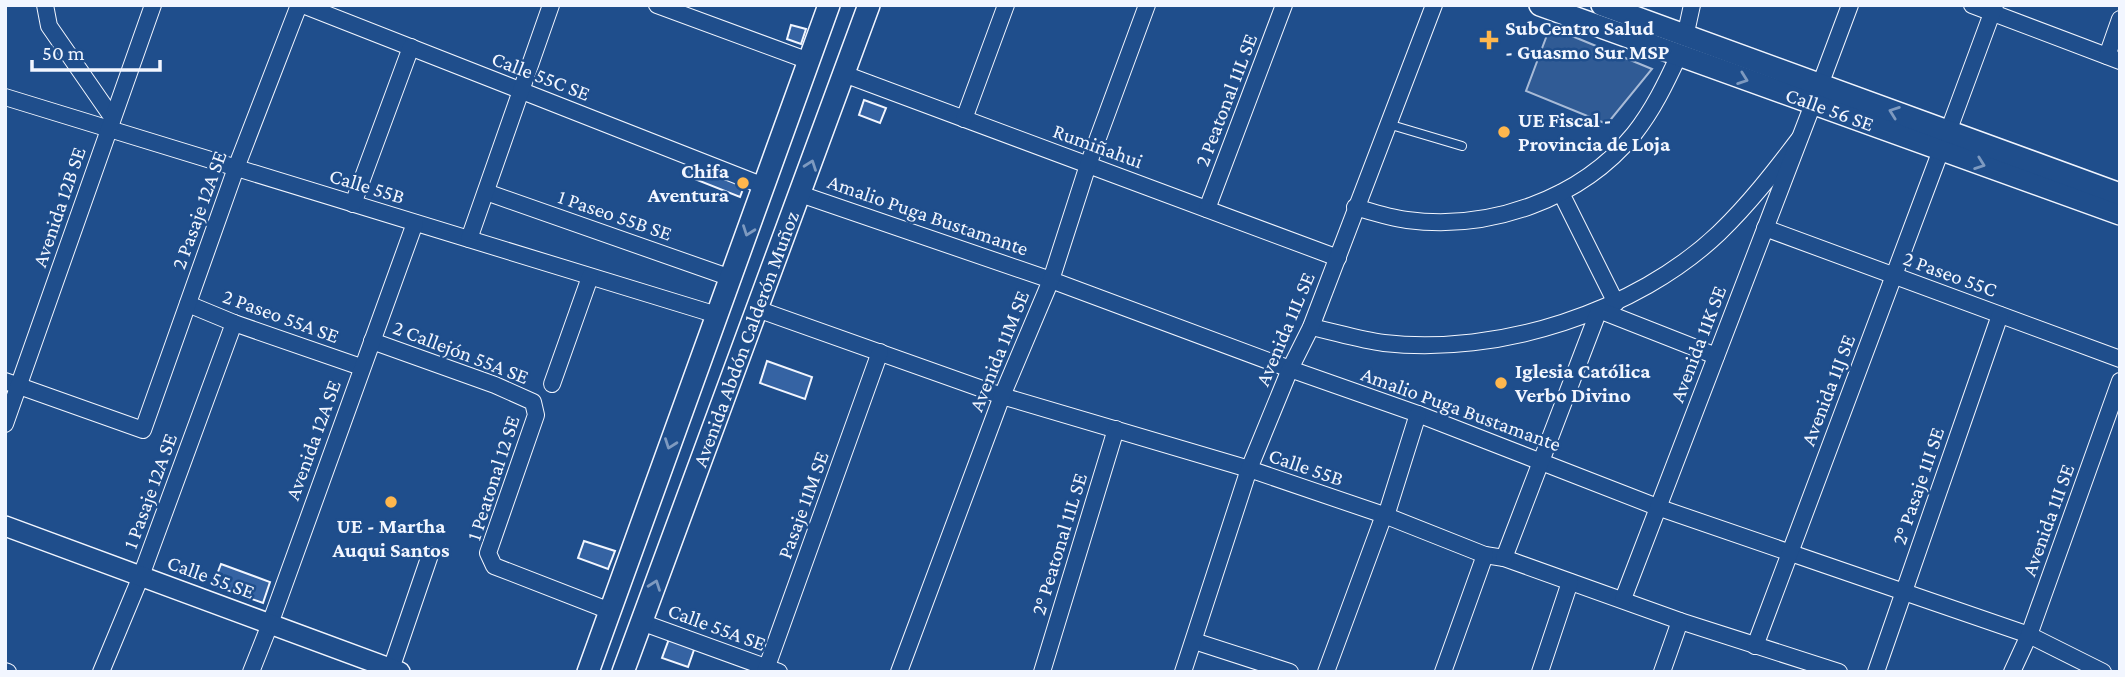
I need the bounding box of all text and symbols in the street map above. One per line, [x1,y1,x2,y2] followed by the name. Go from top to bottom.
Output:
[1505,16,1670,64] place label: SubCentro Salud - Guasmo Sur MSP
[32,28,159,72] scale bar
[1190,30,1262,170] street label: 2 Peatonal 11L SE
[1479,30,1499,50] marker: SubCentro Salud - Guasmo Sur MSP
[42,41,85,65] text: 50 m
[488,46,594,106] street label: Calle 55C SE
[1736,70,1748,84] one-way arrow
[1782,83,1877,136] street label: Calle 56 SE
[1889,106,1901,120] one-way arrow
[1518,108,1671,156] place label: UE Fiscal - Provincia de Loja
[1050,119,1147,173] street label: Rumiñahui
[1496,124,1512,140] marker: UE Fiscal - Provincia de Loja
[27,144,91,270] street label: Avenida 12B SE
[166,148,232,272] street label: 2 Pasaje 12A SE
[1974,156,1986,170] one-way arrow
[647,159,730,207] place label: Chifa Aventura
[803,159,817,171] one-way arrow
[327,163,407,209] street label: Calle 55B
[825,169,1031,261] street label: Amalio Puga Bustamante
[735,175,751,191] marker: Chifa Aventura
[555,184,675,246] street label: 1 Paseo 55B SE
[688,208,804,470] street label: Avenida Abdón Calderón Muñoz
[742,224,756,236] one-way arrow
[1900,246,2000,302] street label: 2 Paseo 55C
[1250,268,1320,390] street label: Avenida 11L SE
[1665,282,1731,406] street label: Avenida 11K SE
[220,284,342,348] street label: 2 Paseo 55A SE
[964,287,1034,415] street label: Avenida 11M SE
[390,315,532,389] street label: 2 Callejón 55A SE
[1796,331,1860,449] street label: Avenida 11J SE
[1514,359,1651,407] place label: Iglesia Católica Verbo Divino
[1358,362,1564,456] street label: Amalio Puga Bustamante
[1493,375,1509,391] marker: Iglesia Católica Verbo Divino
[280,377,346,503] street label: Avenida 12A SE
[462,413,524,543] street label: 1 Peatonal 12 SE
[1887,424,1949,548] street label: 2° Pasaje 11I SE
[118,430,182,552] street label: 1 Pasaje 12A SE
[664,438,678,450] one-way arrow
[1266,443,1346,491] street label: Calle 55B
[772,448,834,562] street label: Pasaje 11M SE
[2017,461,2079,579] street label: Avenida 11I SE
[1026,470,1092,618] street label: 2° Peatonal 11L SE
[383,494,399,510] marker: UE - Martha Auqui Santos
[331,514,450,562] place label: UE - Martha Auqui Santos
[164,550,258,604] street label: Calle 55 SE
[647,579,661,591] one-way arrow
[665,598,769,656] street label: Calle 55A SE

